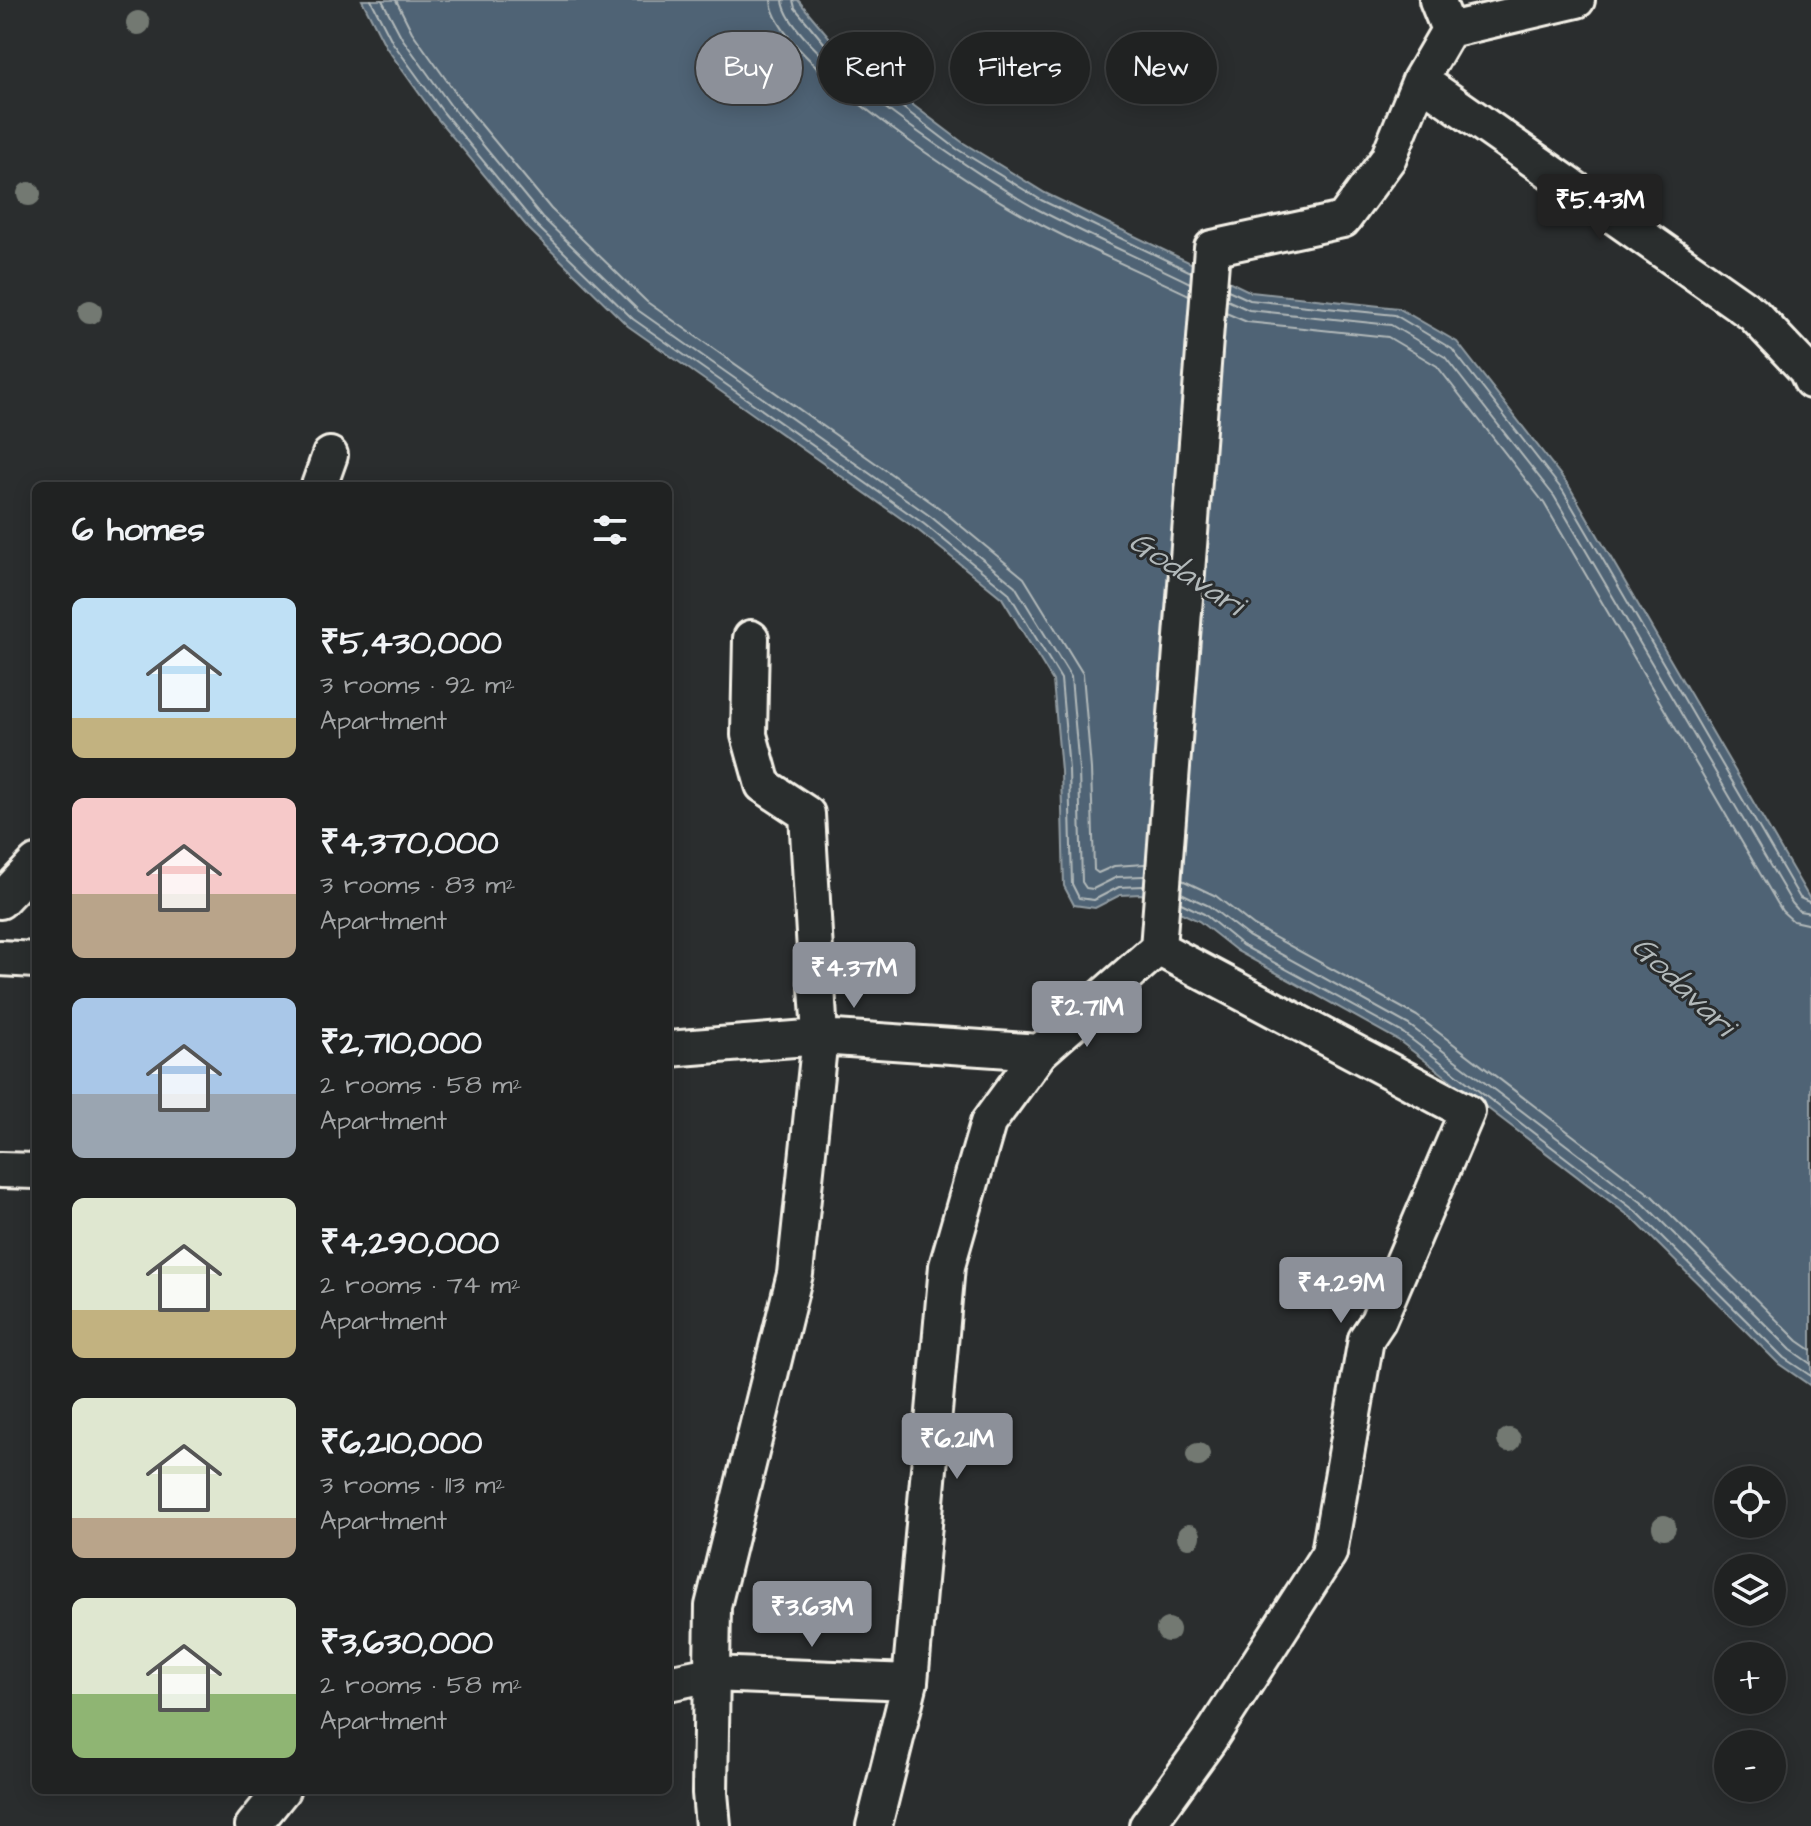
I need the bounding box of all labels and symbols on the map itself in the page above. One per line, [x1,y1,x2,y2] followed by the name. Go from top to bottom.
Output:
[1535,174,1665,242] pin: ₹5.43M
[1120,519,1256,629] water label: Godavari
[1621,925,1748,1050] water label: Godavari
[789,942,919,1010] pin: ₹4.37M
[1022,981,1152,1049] pin: ₹2.71M
[1276,1257,1406,1325] pin: ₹4.29M
[892,1413,1022,1481] pin: ₹6.21M
[747,1581,877,1649] pin: ₹3.63M

